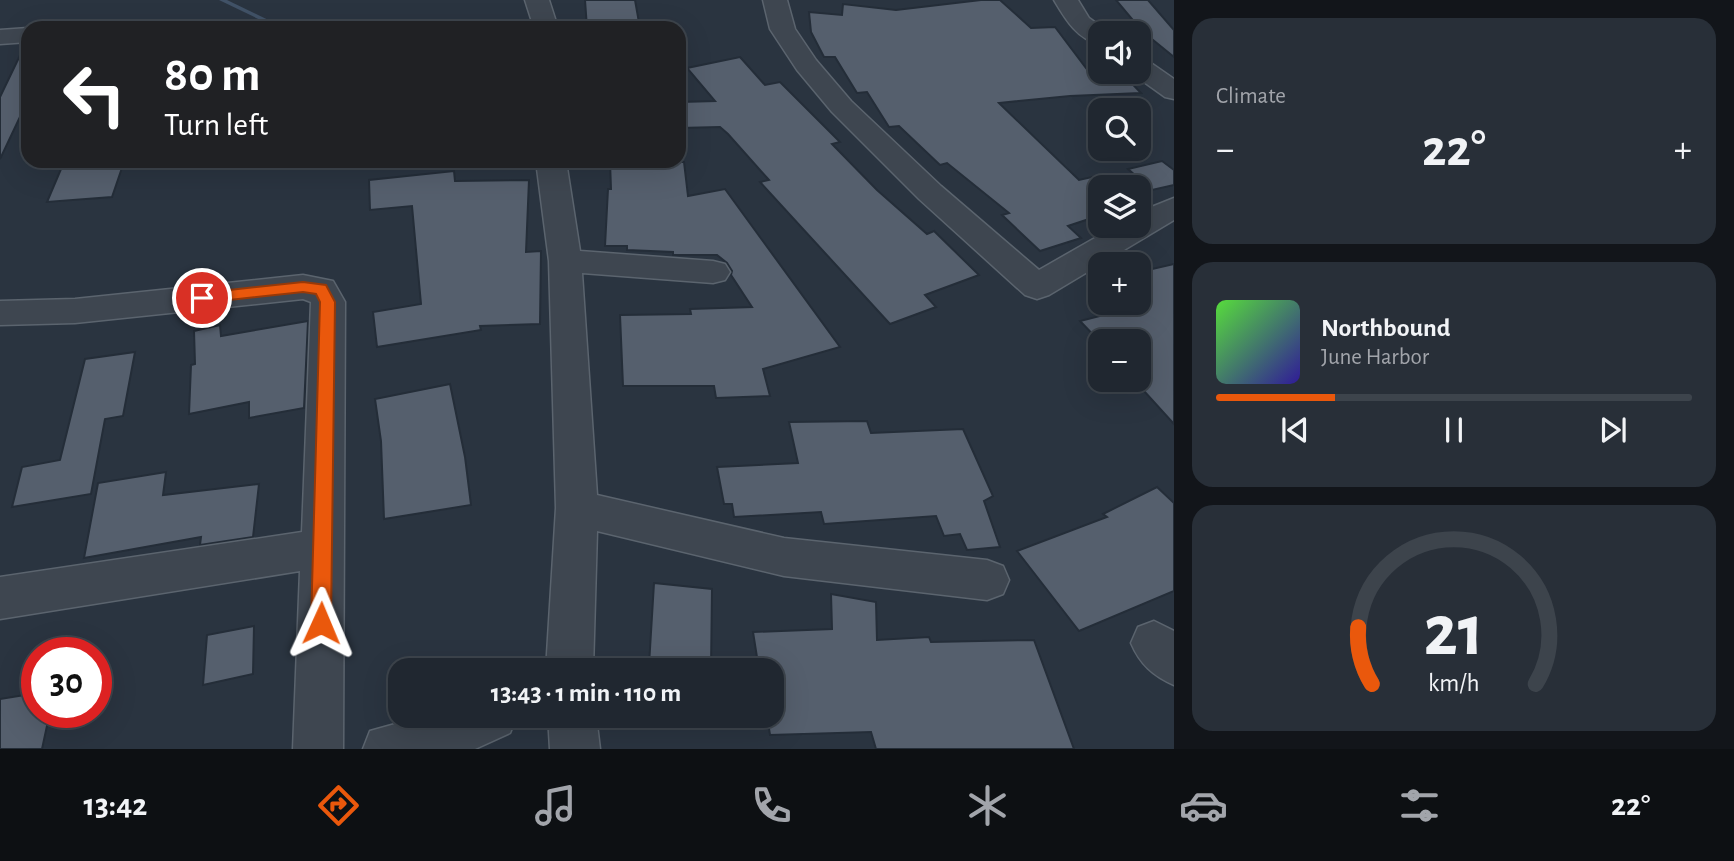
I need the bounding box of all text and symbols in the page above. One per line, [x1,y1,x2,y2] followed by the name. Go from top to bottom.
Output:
[1088,21,1151,392] map controls
[1088,21,1151,84] button: sound
[49,49,140,140] icon: left
[164,51,261,100] text: 80 m
[1216,85,1286,108] text: Climate
[1088,98,1151,161] button: search
[164,109,268,141] text: Turn left
[1422,123,1486,175] text: 22°
[1216,131,1234,169] text: −
[1674,131,1692,169] text: +
[1088,175,1151,238] button: layers
[1088,252,1151,315] button: +
[172,268,232,328] pin
[183,279,221,317] icon: arrive
[1321,315,1450,341] text: Northbound
[1088,329,1151,392] button: −
[1321,346,1429,369] text: June Harbor
[1276,411,1314,449] icon: previous
[1435,411,1473,449] icon: pause
[1594,411,1632,449] icon: next
[284,586,358,660] position arrow
[1424,597,1484,670] text: 21
[21,637,112,728] speed limit sign: 30
[1428,671,1480,696] text: km/h
[491,680,681,706] text: 13:43 · 1 min · 110 m
[314,781,363,830] icon: directions
[531,781,580,830] icon: music
[747,781,796,830] icon: phone
[963,781,1012,830] icon: climate
[1179,781,1228,830] icon: car
[1395,781,1444,830] icon: filters
[84,789,147,821] text: 13:42
[1611,789,1650,821] text: 22°

